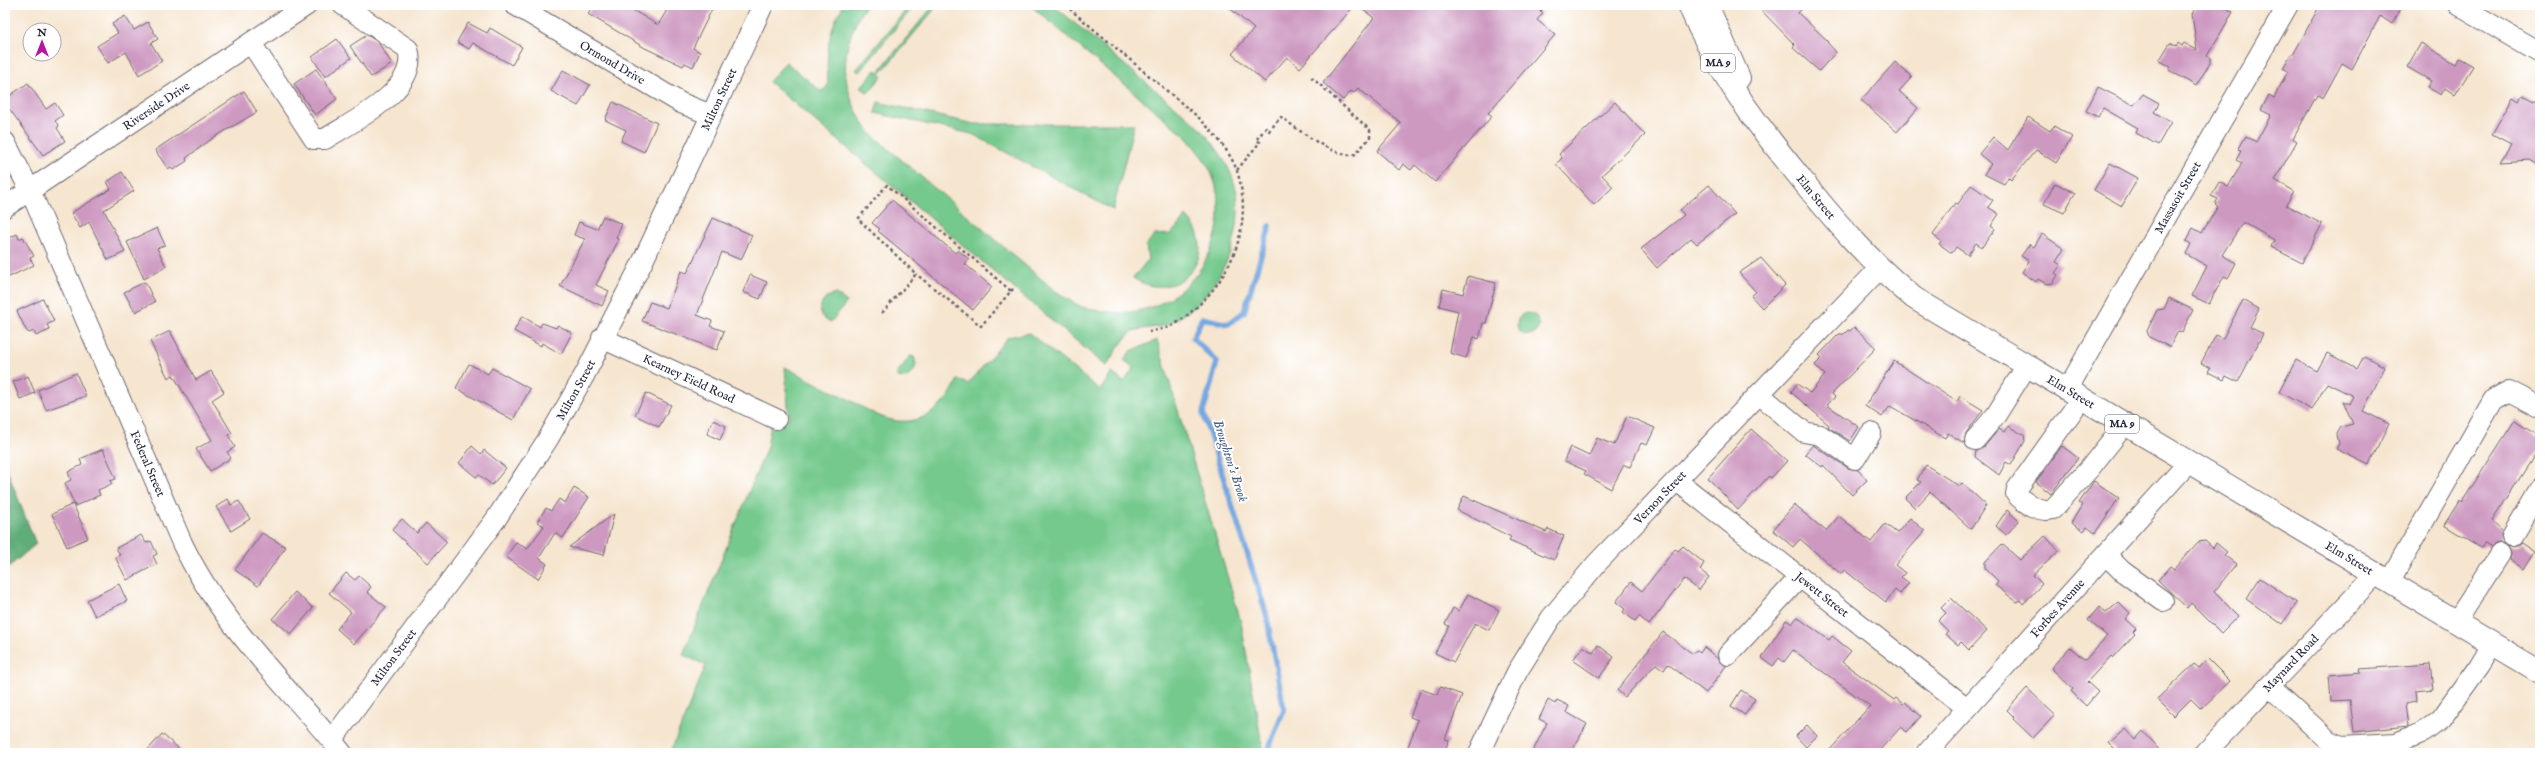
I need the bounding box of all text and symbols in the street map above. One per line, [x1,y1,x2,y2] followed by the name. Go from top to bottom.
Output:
[22,22,62,62] north arrow
[36,26,47,40] text: N
[577,37,648,88] street label: Ormond Drive
[1701,54,1735,72] road number: MA 9
[698,66,740,133] street label: Milton Street
[120,78,193,134] street label: Riverside Drive
[2151,159,2204,236] street label: Massasoit Street
[1793,172,1839,222] street label: Elm Street
[641,351,738,407] street label: Kearney Field Road
[553,357,599,423] street label: Milton Street
[2044,372,2098,412] street label: Elm Street
[2105,415,2139,433] road number: MA 9
[1208,418,1252,505] water label: Broughton's Brook
[127,428,169,499] street label: Federal Street
[1630,467,1689,528] street label: Vernon Street
[2322,538,2376,578] street label: Elm Street
[1790,567,1852,620] street label: Jewett Street
[2027,575,2088,641] street label: Forbes Avenue
[367,626,419,689] street label: Milton Street
[2260,631,2322,695] street label: Maynard Road

